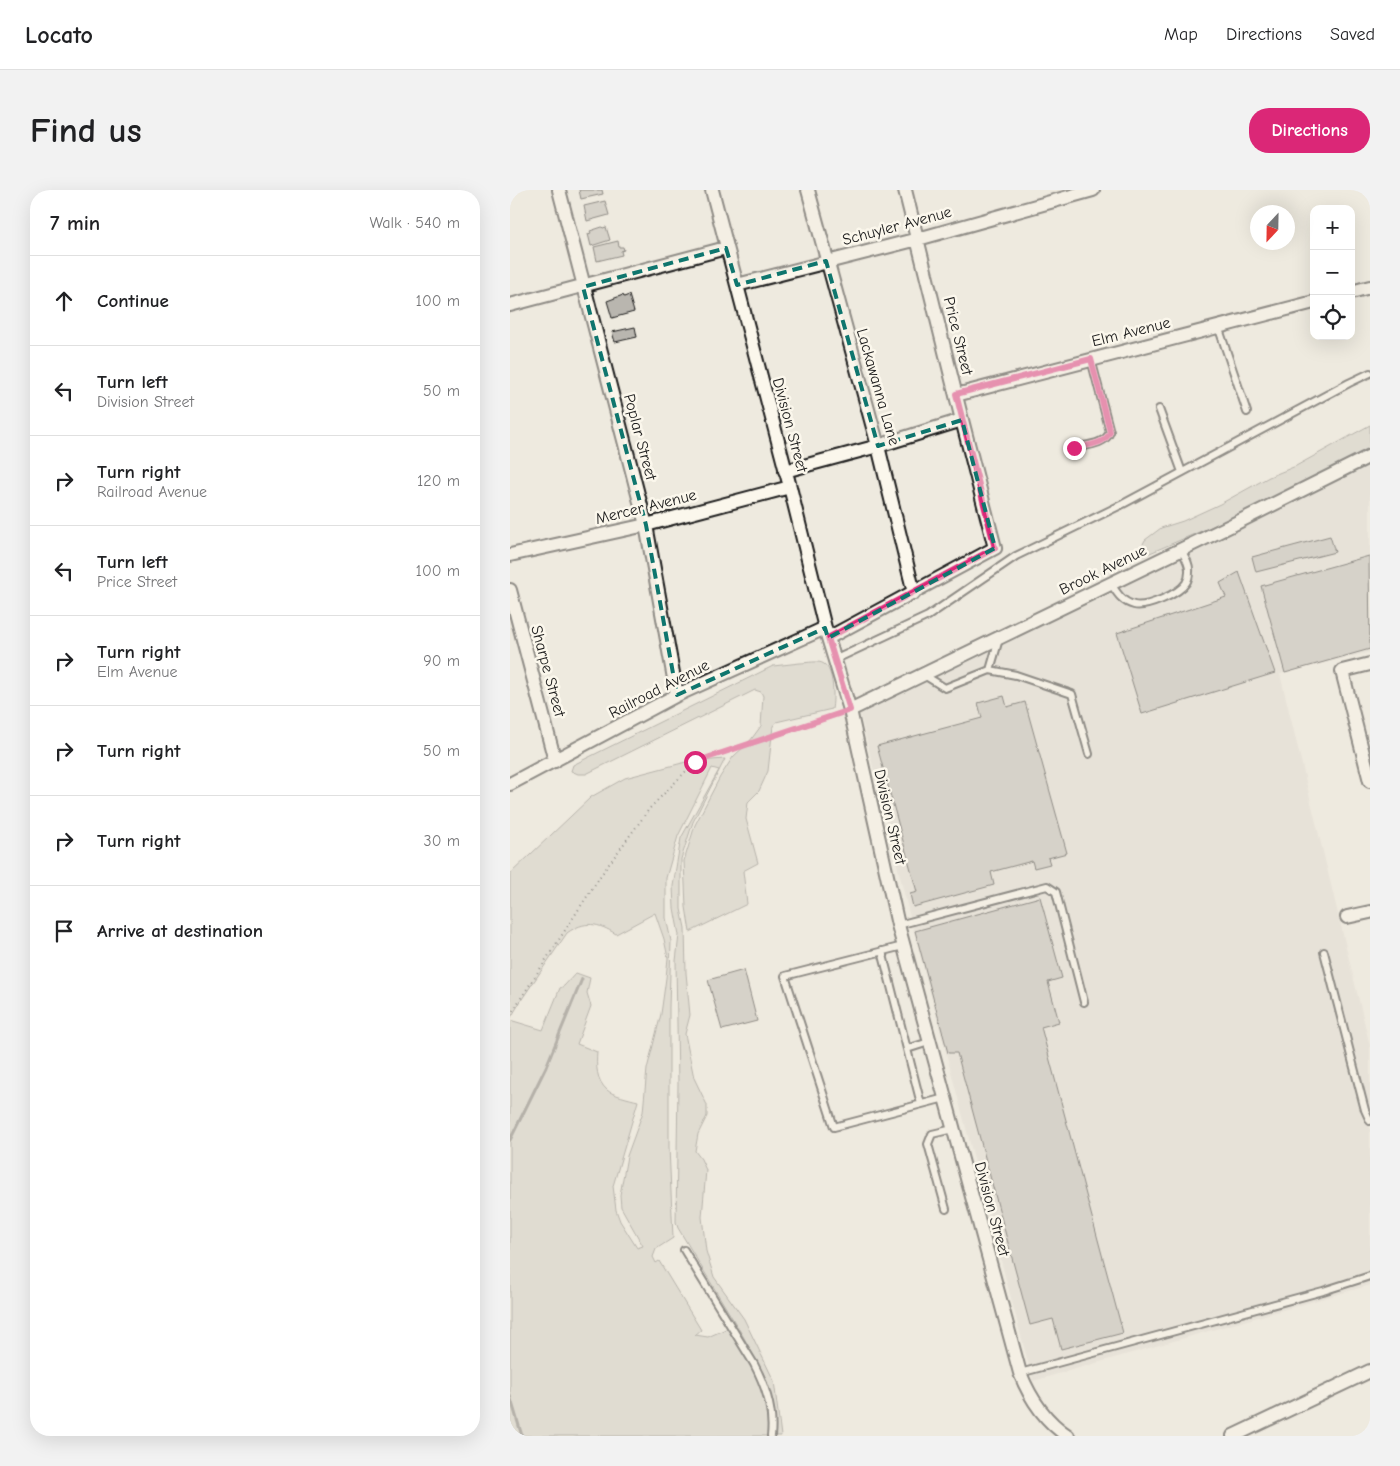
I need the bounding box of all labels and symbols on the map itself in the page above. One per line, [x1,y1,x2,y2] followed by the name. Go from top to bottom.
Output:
[840,203,954,249] street label: Schuyler Avenue
[1250,205,1295,250] north arrow
[940,295,977,377] street label: Price Street
[1090,314,1172,350] street label: Elm Avenue
[853,326,903,448] street label: Lackawanna Lane
[769,376,811,475] street label: Division Street
[620,392,660,483] street label: Poplar Street
[1063,437,1086,460] route end
[594,486,698,528] street label: Mercer Avenue
[1056,541,1150,599] street label: Brook Avenue
[527,623,569,719] street label: Sharpe Street
[606,656,712,722] street label: Railroad Avenue
[684,751,707,774] route start
[870,768,910,867] street label: Division Street
[971,1160,1013,1259] street label: Division Street

